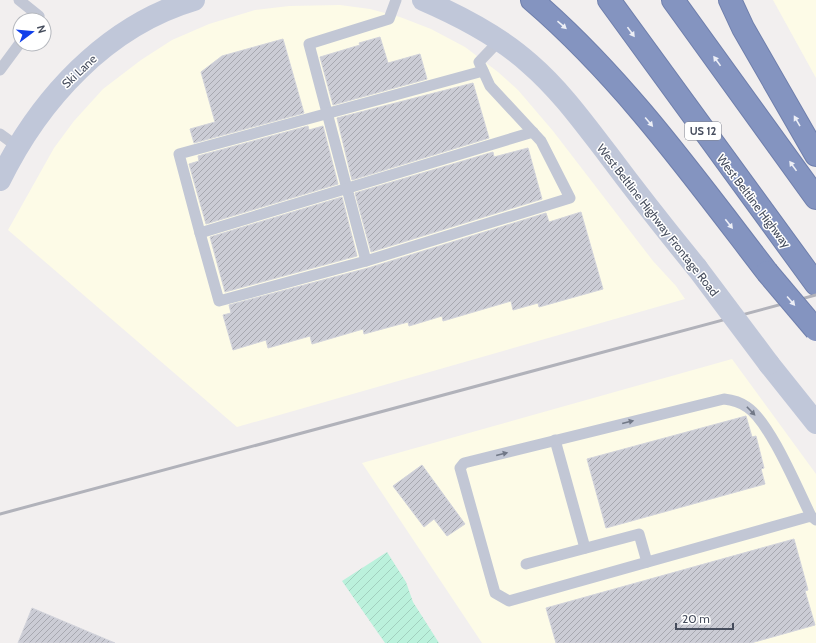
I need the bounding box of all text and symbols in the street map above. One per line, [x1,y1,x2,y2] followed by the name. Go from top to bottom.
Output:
[12,12,52,52] north arrow
[556,21,567,30] one-way arrow
[34,24,49,35] text: N
[627,26,635,37] one-way arrow
[58,51,100,91] street label: Ski Lane
[713,55,721,66] one-way arrow
[793,115,800,127] one-way arrow
[644,116,653,127] one-way arrow
[685,122,721,140] road number: US 12
[594,141,722,299] street label: West Beltline Highway Frontage Road
[714,151,794,251] street label: West Beltline Highway
[789,161,797,171] one-way arrow
[725,218,734,229] one-way arrow
[787,296,796,306] one-way arrow
[746,406,756,416] one-way arrow
[621,418,634,424] one-way arrow
[495,450,508,456] one-way arrow
[676,605,733,631] scale bar
[682,611,710,626] text: 20 m

